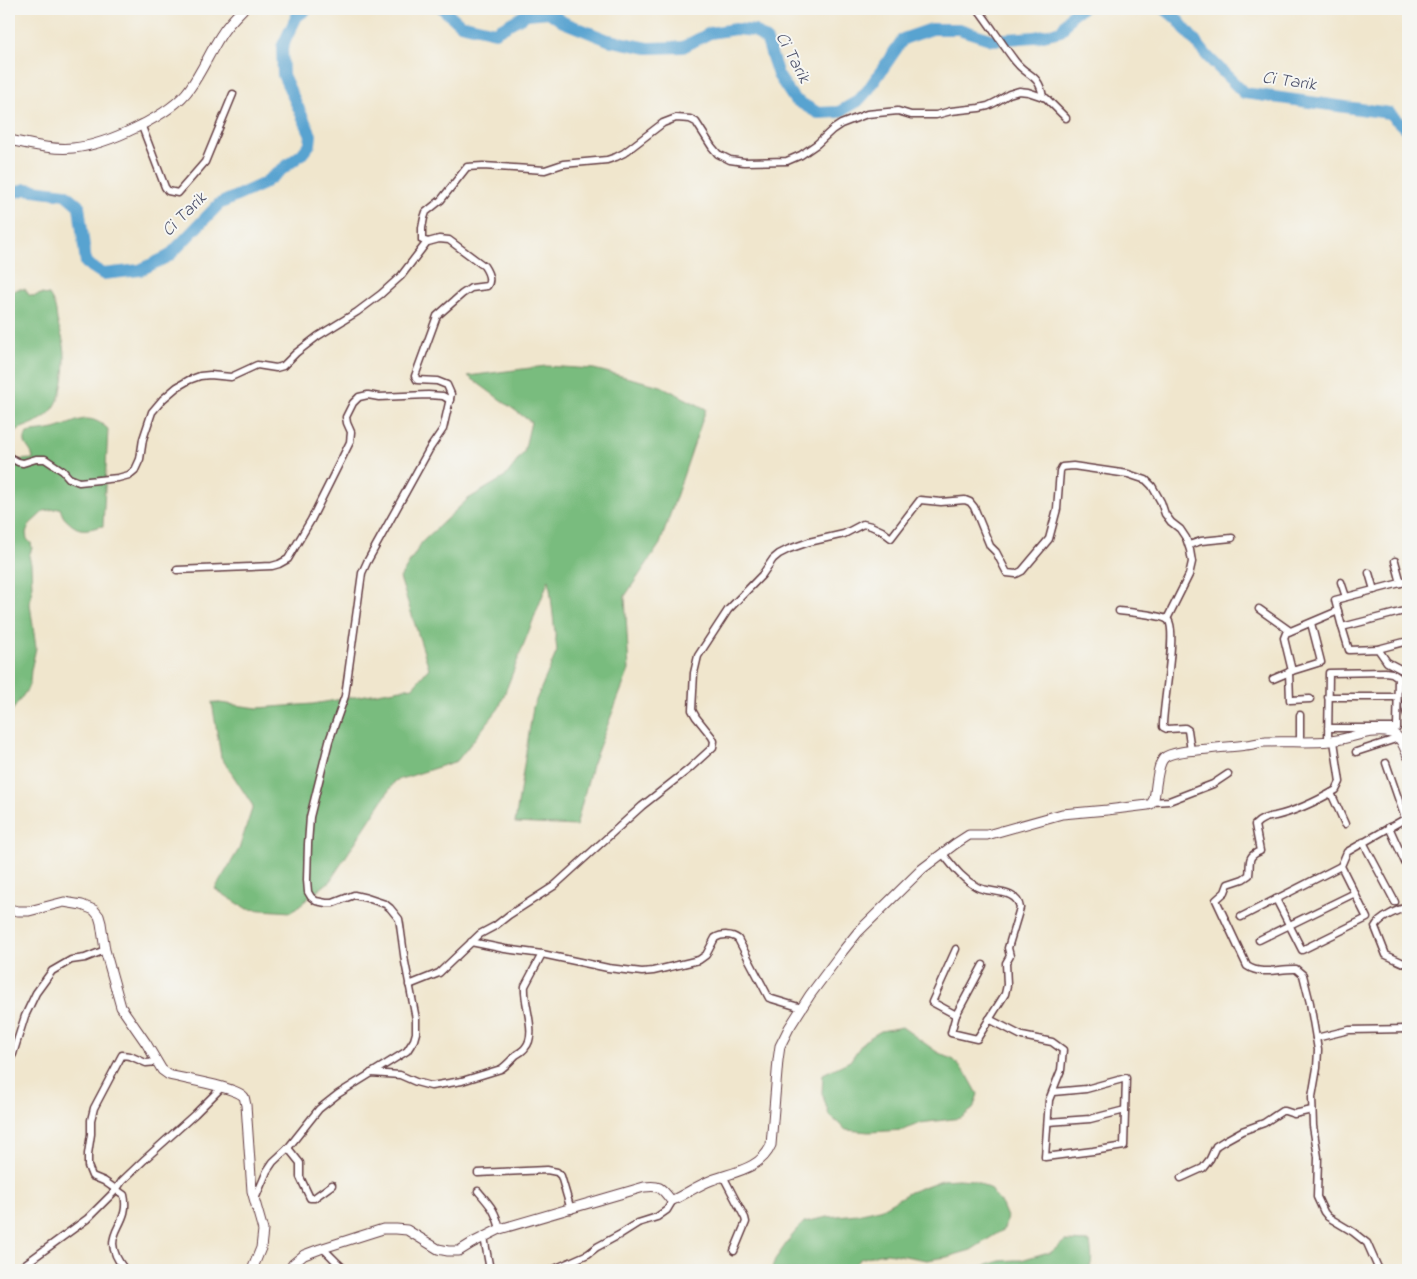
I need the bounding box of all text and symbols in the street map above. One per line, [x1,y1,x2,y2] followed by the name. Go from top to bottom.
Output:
[768,28,817,89] water label: Ci Tarik
[1260,65,1319,99] water label: Ci Tarik
[157,186,214,243] water label: Ci Tarik

